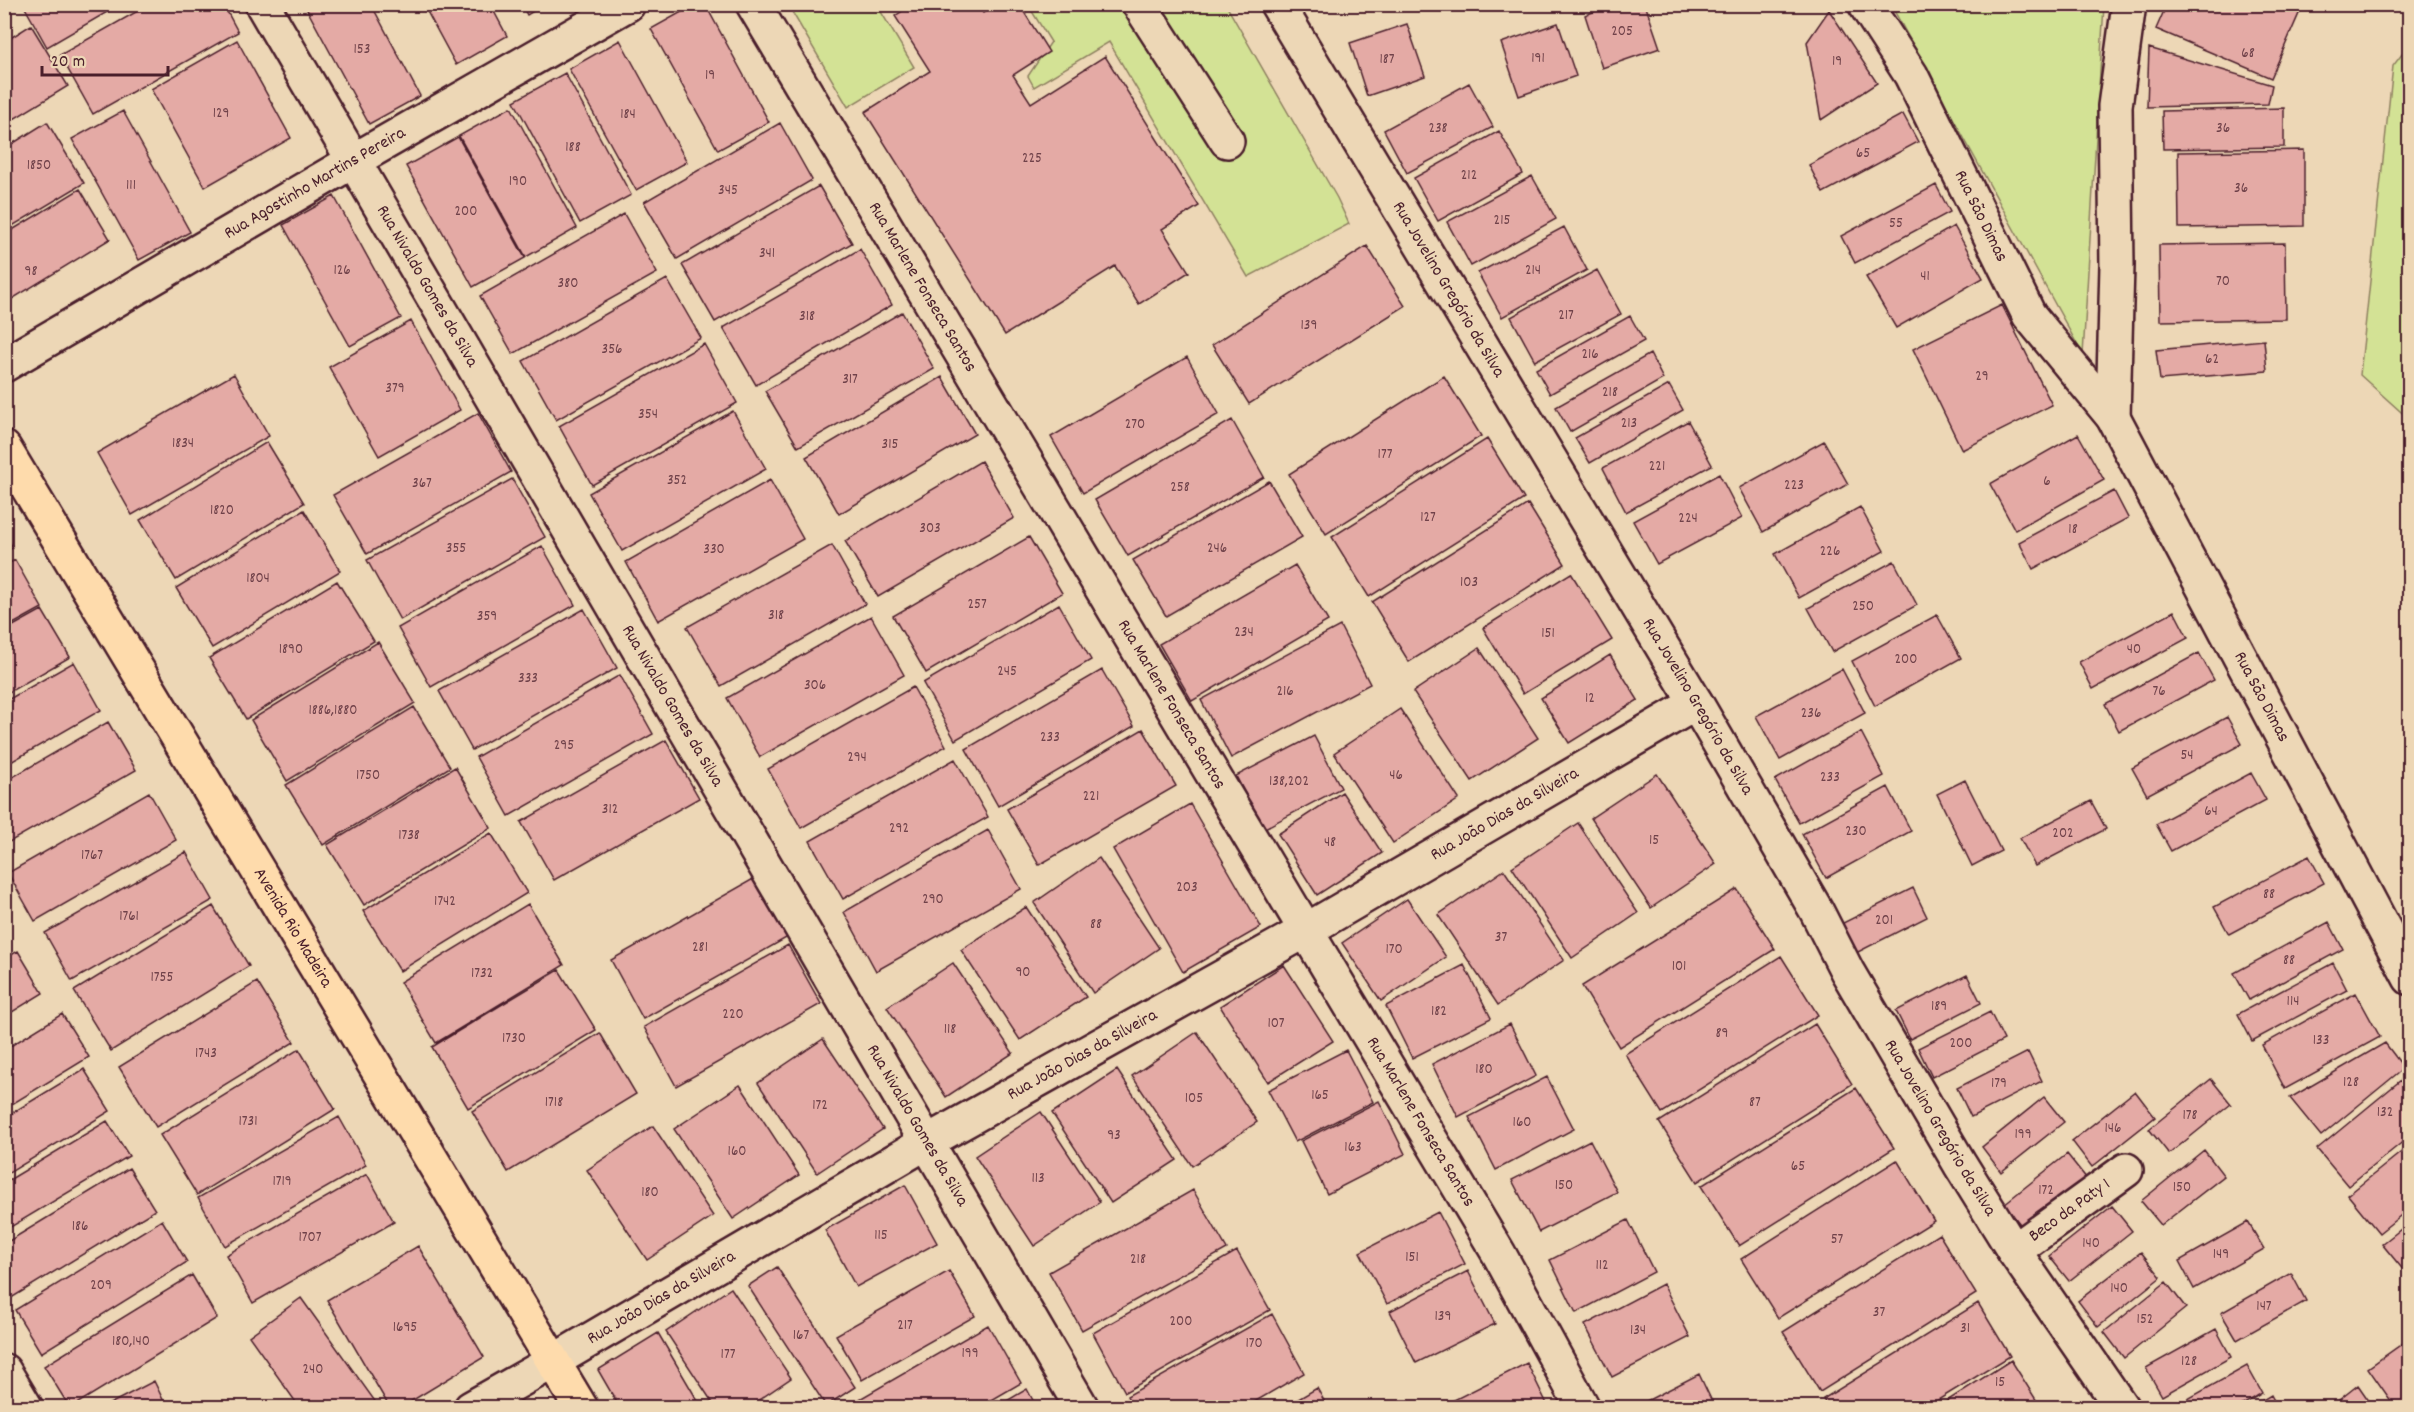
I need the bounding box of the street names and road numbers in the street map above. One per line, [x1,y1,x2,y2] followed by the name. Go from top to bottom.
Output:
[220,121,411,246] street label: Rua Agostinho Martins Pereira
[1947,166,2014,266] street label: Rua São Dimas
[1386,197,1511,383] street label: Rua Jovelino Gregório da Silva
[862,198,983,377] street label: Rua Marlene Fonseca Santos
[370,201,484,373] street label: Rua Nivaldo Gomes da Silva
[1636,614,1760,800] street label: Rua Jovelino Gregório da Silva
[1111,615,1232,794] street label: Rua Marlene Fonseca Santos
[615,620,729,792] street label: Rua Nivaldo Gomes da Silva
[2227,647,2295,747] street label: Rua São Dimas
[1426,761,1584,868] street label: Rua João Dias da Silveira
[247,863,339,993] street label: Avenida Rio Madeira
[1003,1003,1162,1107] street label: Rua João Dias da Silveira
[1360,1032,1481,1212] street label: Rua Marlene Fonseca Santos
[1877,1035,2002,1222] street label: Rua Jovelino Gregório da Silva
[860,1040,975,1212] street label: Rua Nivaldo Gomes da Silva
[2024,1172,2116,1249] street label: Beco da Paty 1
[583,1244,741,1351] street label: Rua João Dias da Silveira

